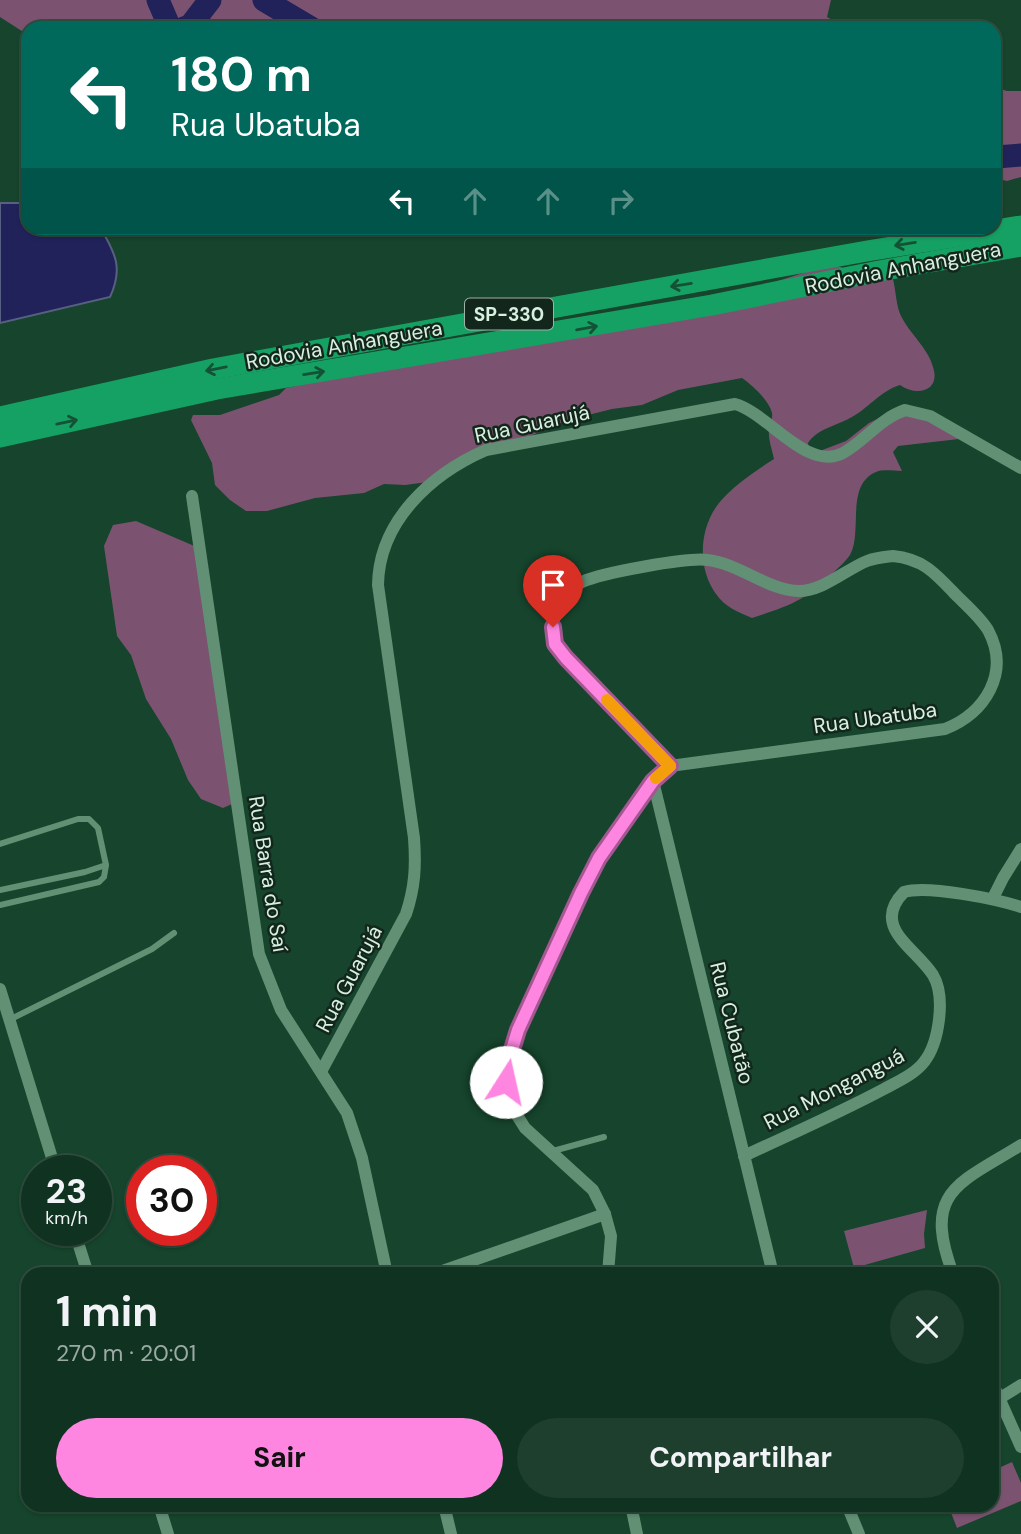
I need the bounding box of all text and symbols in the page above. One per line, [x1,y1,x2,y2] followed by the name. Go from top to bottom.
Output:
[171,42,312,106] text: 180 m
[56,49,147,140] icon: left
[171,104,361,146] text: Rua Ubatuba
[383,182,421,220] icon: left
[456,182,494,220] icon: ahead
[529,182,567,220] icon: ahead
[602,182,640,220] icon: right
[803,235,1003,301] street label: Rodovia Anhanguera
[894,238,917,251] one-way arrow
[671,279,693,292] one-way arrow
[465,298,553,330] road number: SP-330
[244,314,444,376] street label: Rodovia Anhanguera
[575,320,597,334] one-way arrow
[205,362,228,376] one-way arrow
[302,366,325,379] one-way arrow
[472,398,592,450] street label: Rua Guarujá
[55,415,78,429] one-way arrow
[523,555,583,627] pin
[534,566,572,604] icon: arrive
[811,695,939,741] street label: Rua Ubatuba
[242,794,294,954] street label: Rua Barra do Saí
[309,921,389,1037] street label: Rua Guarujá
[703,959,761,1087] street label: Rua Cubatão
[759,1042,909,1136] street label: Rua Monganguá
[469,1045,543,1119] position arrow
[126,1155,217,1246] speed limit sign: 30
[46,1168,87,1214] text: 23
[45,1206,88,1230] text: km/h
[56,1284,158,1339] text: 1 min
[890,1290,964,1364] button: close
[56,1338,196,1368] text: 270 m · 20:01
[56,1418,503,1498] button: Sair
[517,1418,964,1498] button: Compartilhar

